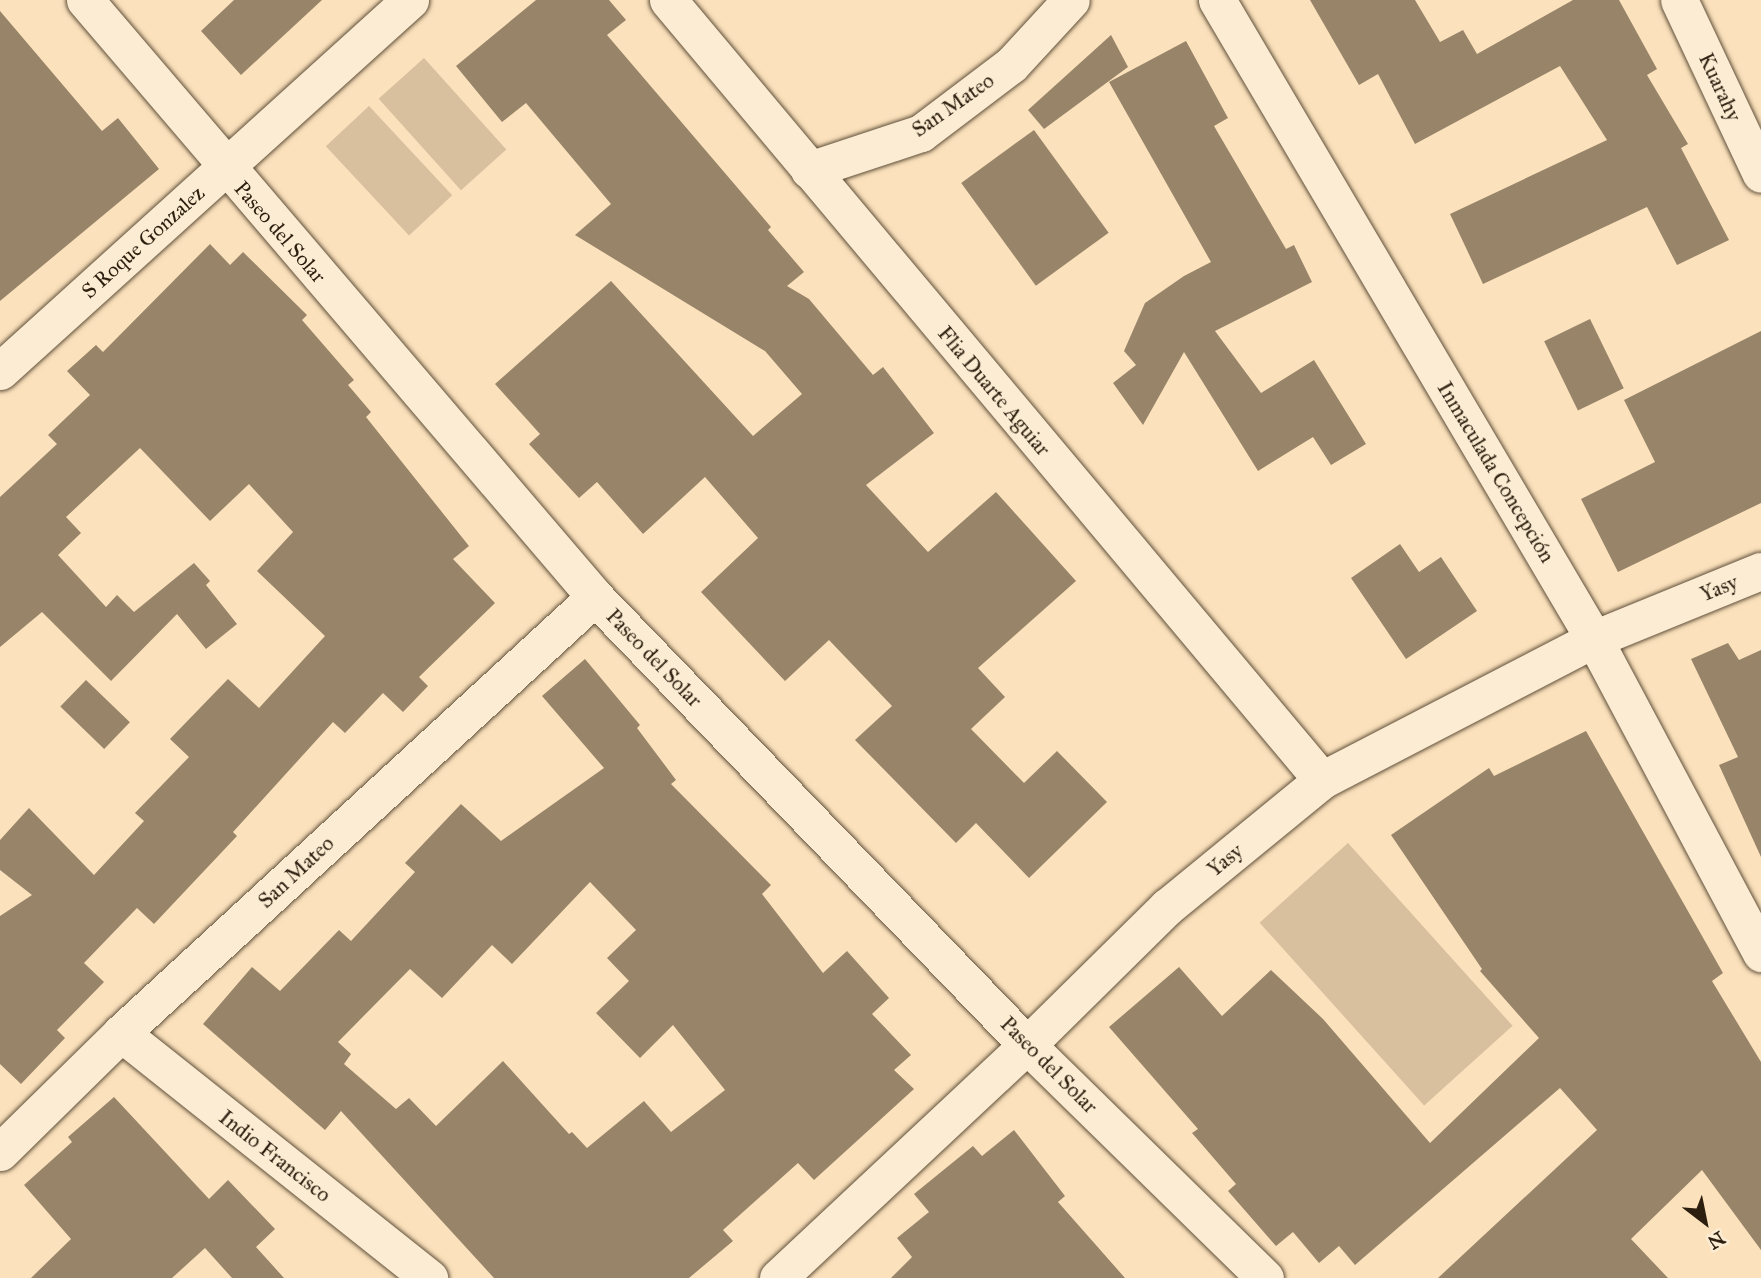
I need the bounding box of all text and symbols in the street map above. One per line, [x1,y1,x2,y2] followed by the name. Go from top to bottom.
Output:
[1693,49,1747,125] street label: Kuarahy
[907,68,999,142] street label: San Mateo
[229,176,331,288] street label: Paseo del Solar
[76,180,210,304] street label: S Roque Gonzalez
[932,321,1056,461] street label: Flia Duarte Aguiar
[1432,377,1560,567] street label: Inmaculada Concepción
[1696,569,1742,607] street label: Yasy
[601,604,707,712] street label: Paseo del Solar
[253,831,339,913] street label: San Mateo
[1202,838,1248,882] street label: Yasy
[995,1011,1103,1119] street label: Paseo del Solar
[214,1104,336,1208] street label: Indio Francisco
[1670,1187,1740,1257] north arrow
[1703,1226,1729,1254] text: N

